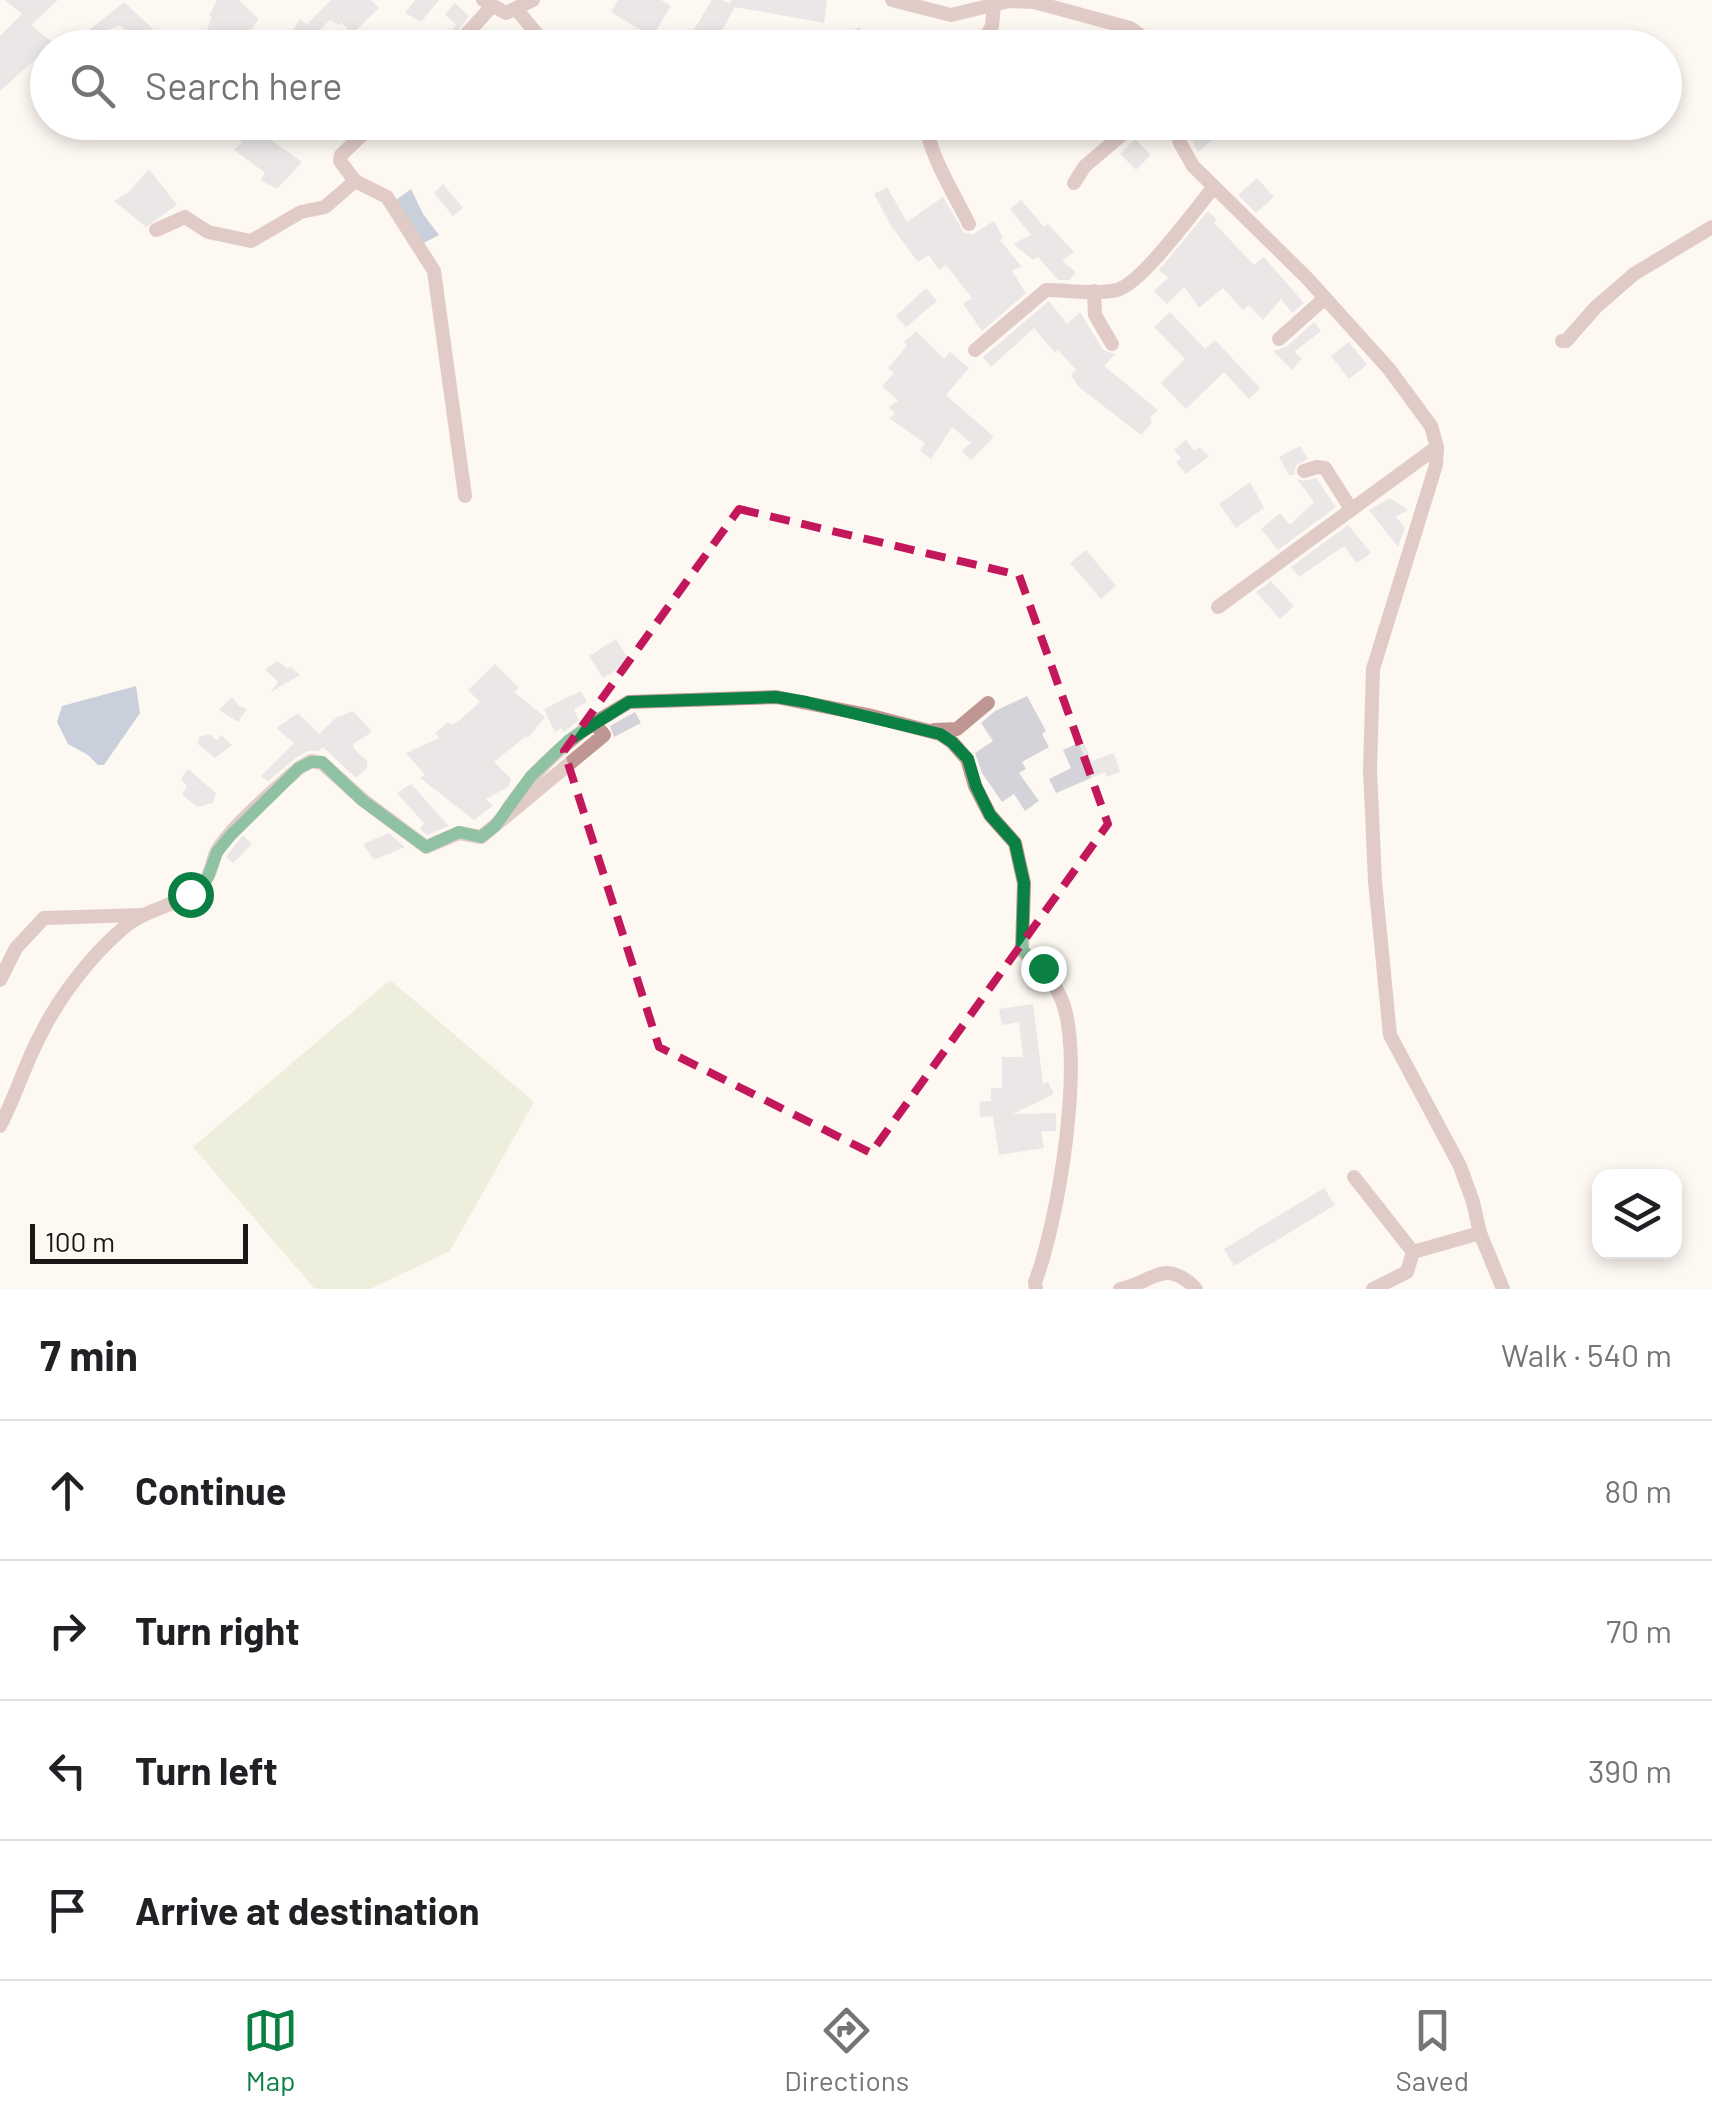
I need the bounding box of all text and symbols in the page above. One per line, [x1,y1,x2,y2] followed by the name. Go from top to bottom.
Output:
[30,30,1682,140] search box
[65,58,120,113] icon: search
[145,62,343,108] text: Search here
[168,872,214,918] route start
[1021,946,1067,992] route end
[1592,1169,1682,1259] map controls
[1592,1169,1682,1259] button: layers
[30,1219,248,1264] scale bar
[45,1224,115,1258] text: 100 m
[40,1329,138,1379] text: 7 min
[1501,1335,1672,1373] text: Walk · 540 m
[40,1463,95,1518] icon: ahead
[135,1467,286,1513] text: Continue
[1604,1471,1672,1509] text: 80 m
[40,1603,95,1658] icon: right
[135,1607,300,1653] text: Turn right
[1606,1611,1672,1649] text: 70 m
[40,1743,95,1798] icon: left
[135,1747,278,1793] text: Turn left
[1588,1751,1672,1789] text: 390 m
[40,1883,95,1938] icon: arrive
[135,1887,480,1933] text: Arrive at destination
[243,2003,298,2097] tab: Map
[784,2003,909,2097] tab: Directions
[1395,2003,1469,2097] tab: Saved

